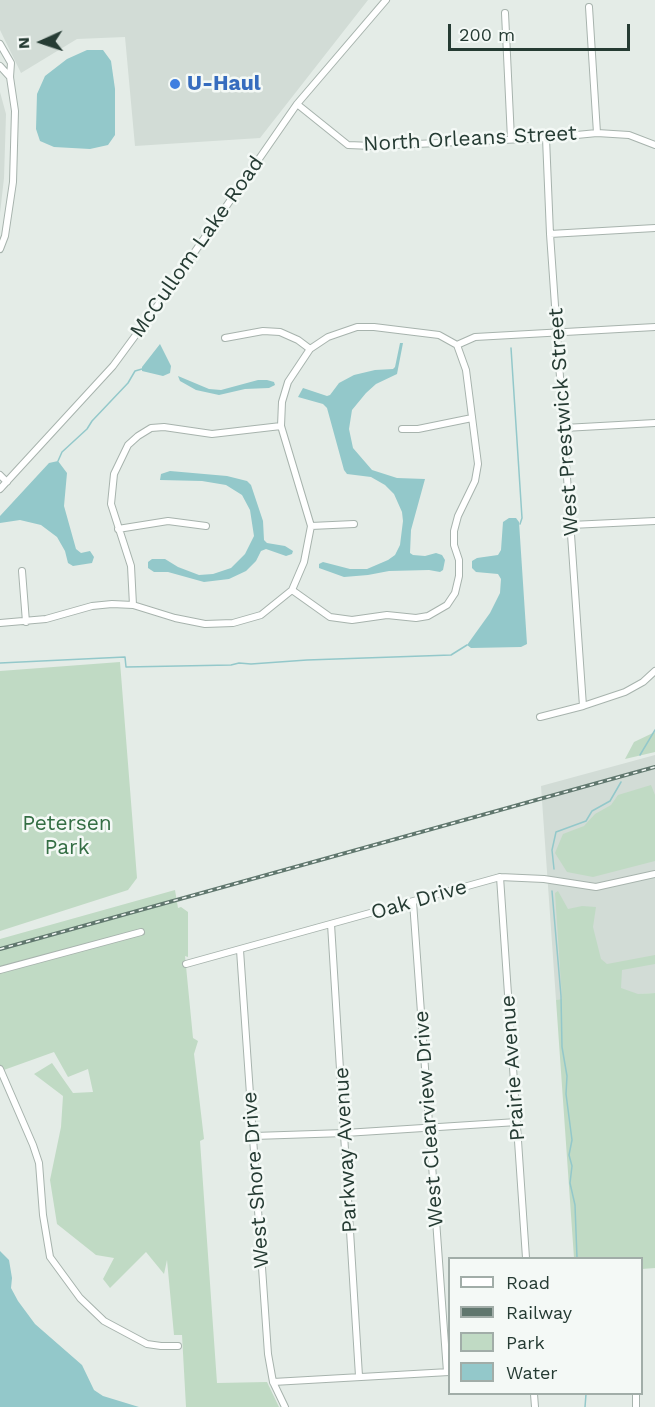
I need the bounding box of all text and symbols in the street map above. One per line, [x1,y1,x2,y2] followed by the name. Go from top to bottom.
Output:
[12,12,72,72] north arrow
[451,12,632,50] scale bar
[459,24,515,45] text: 200 m
[14,37,33,49] text: N
[187,71,261,97] place label: U-Haul
[168,77,182,91] marker: U-Haul
[363,121,577,157] street label: North Orleans Street
[125,151,269,343] street label: McCullom Lake Road
[543,307,585,537] street label: West Prestwick Street
[22,811,112,861] park label: Petersen Park
[368,874,470,926] street label: Oak Drive
[495,994,531,1142] street label: Prairie Avenue
[409,1010,449,1228] street label: West Clearview Drive
[329,1066,363,1234] street label: Parkway Avenue
[237,1091,275,1269] street label: West Shore Drive
[448,1257,643,1395] legend
[506,1272,550,1293] text: Road
[506,1302,572,1323] text: Railway
[506,1332,545,1353] text: Park
[506,1362,558,1383] text: Water

